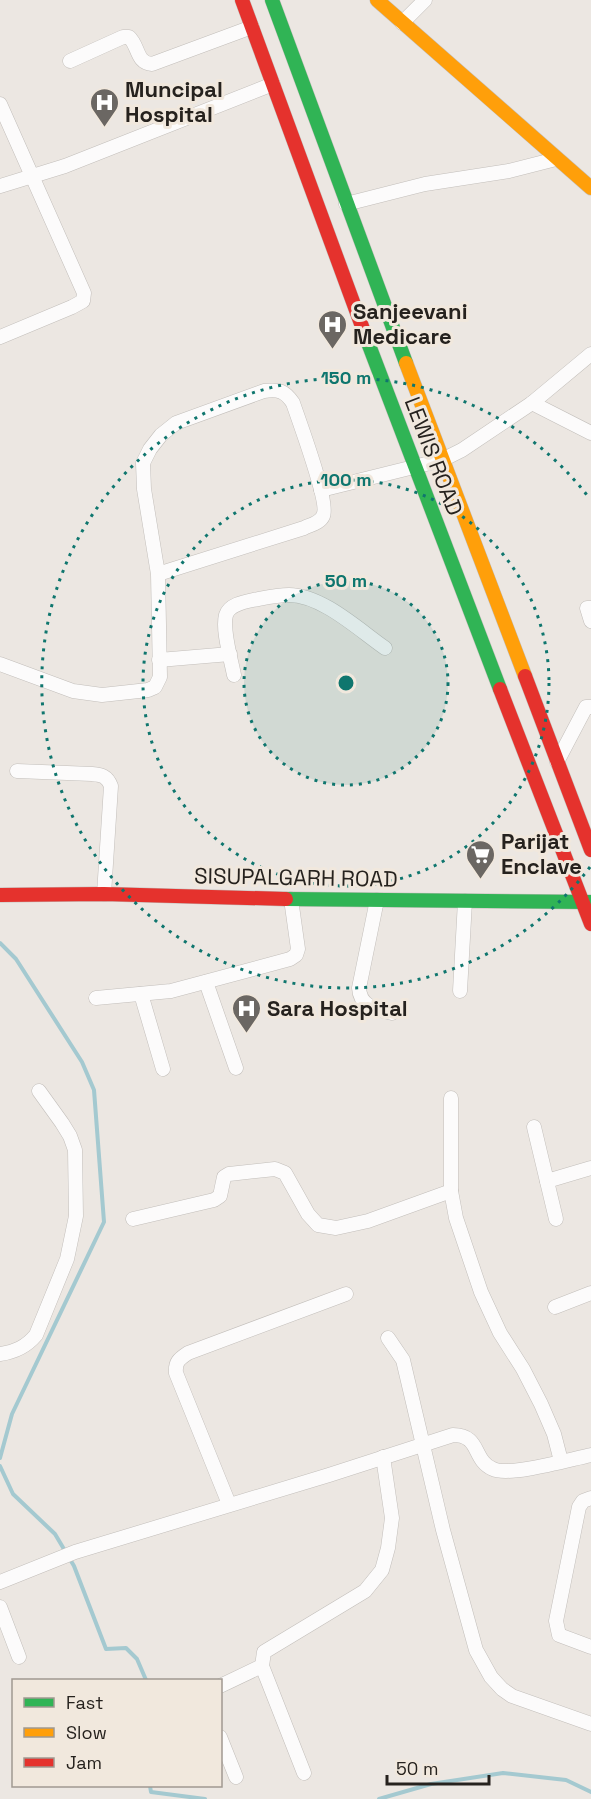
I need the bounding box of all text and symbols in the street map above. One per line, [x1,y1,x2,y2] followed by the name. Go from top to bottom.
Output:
[125,75,223,128] place label: Muncipal Hospital
[88,86,120,128] hospital icon: Muncipal Hospital
[353,297,468,350] place label: Sanjeevani Medicare
[316,308,348,350] hospital icon: Sanjeevani Medicare
[321,366,371,389] text: 150 m
[399,393,469,519] street label: LEWIS ROAD
[320,468,372,491] text: 100 m
[325,569,367,592] text: 50 m
[336,673,356,693] centre of rings
[501,827,582,880] place label: Parijat Enclave
[464,838,496,880] supermarket icon: Parijat Enclave
[194,861,398,893] street label: SISUPALGARH ROAD
[230,992,262,1034] hospital icon: Sara Hospital
[267,994,408,1022] place label: Sara Hospital
[12,1679,222,1787] legend
[66,1691,103,1714] text: Fast
[66,1721,107,1744] text: Slow
[387,1748,489,1786] scale bar
[66,1751,102,1774] text: Jam
[396,1757,438,1780] text: 50 m

